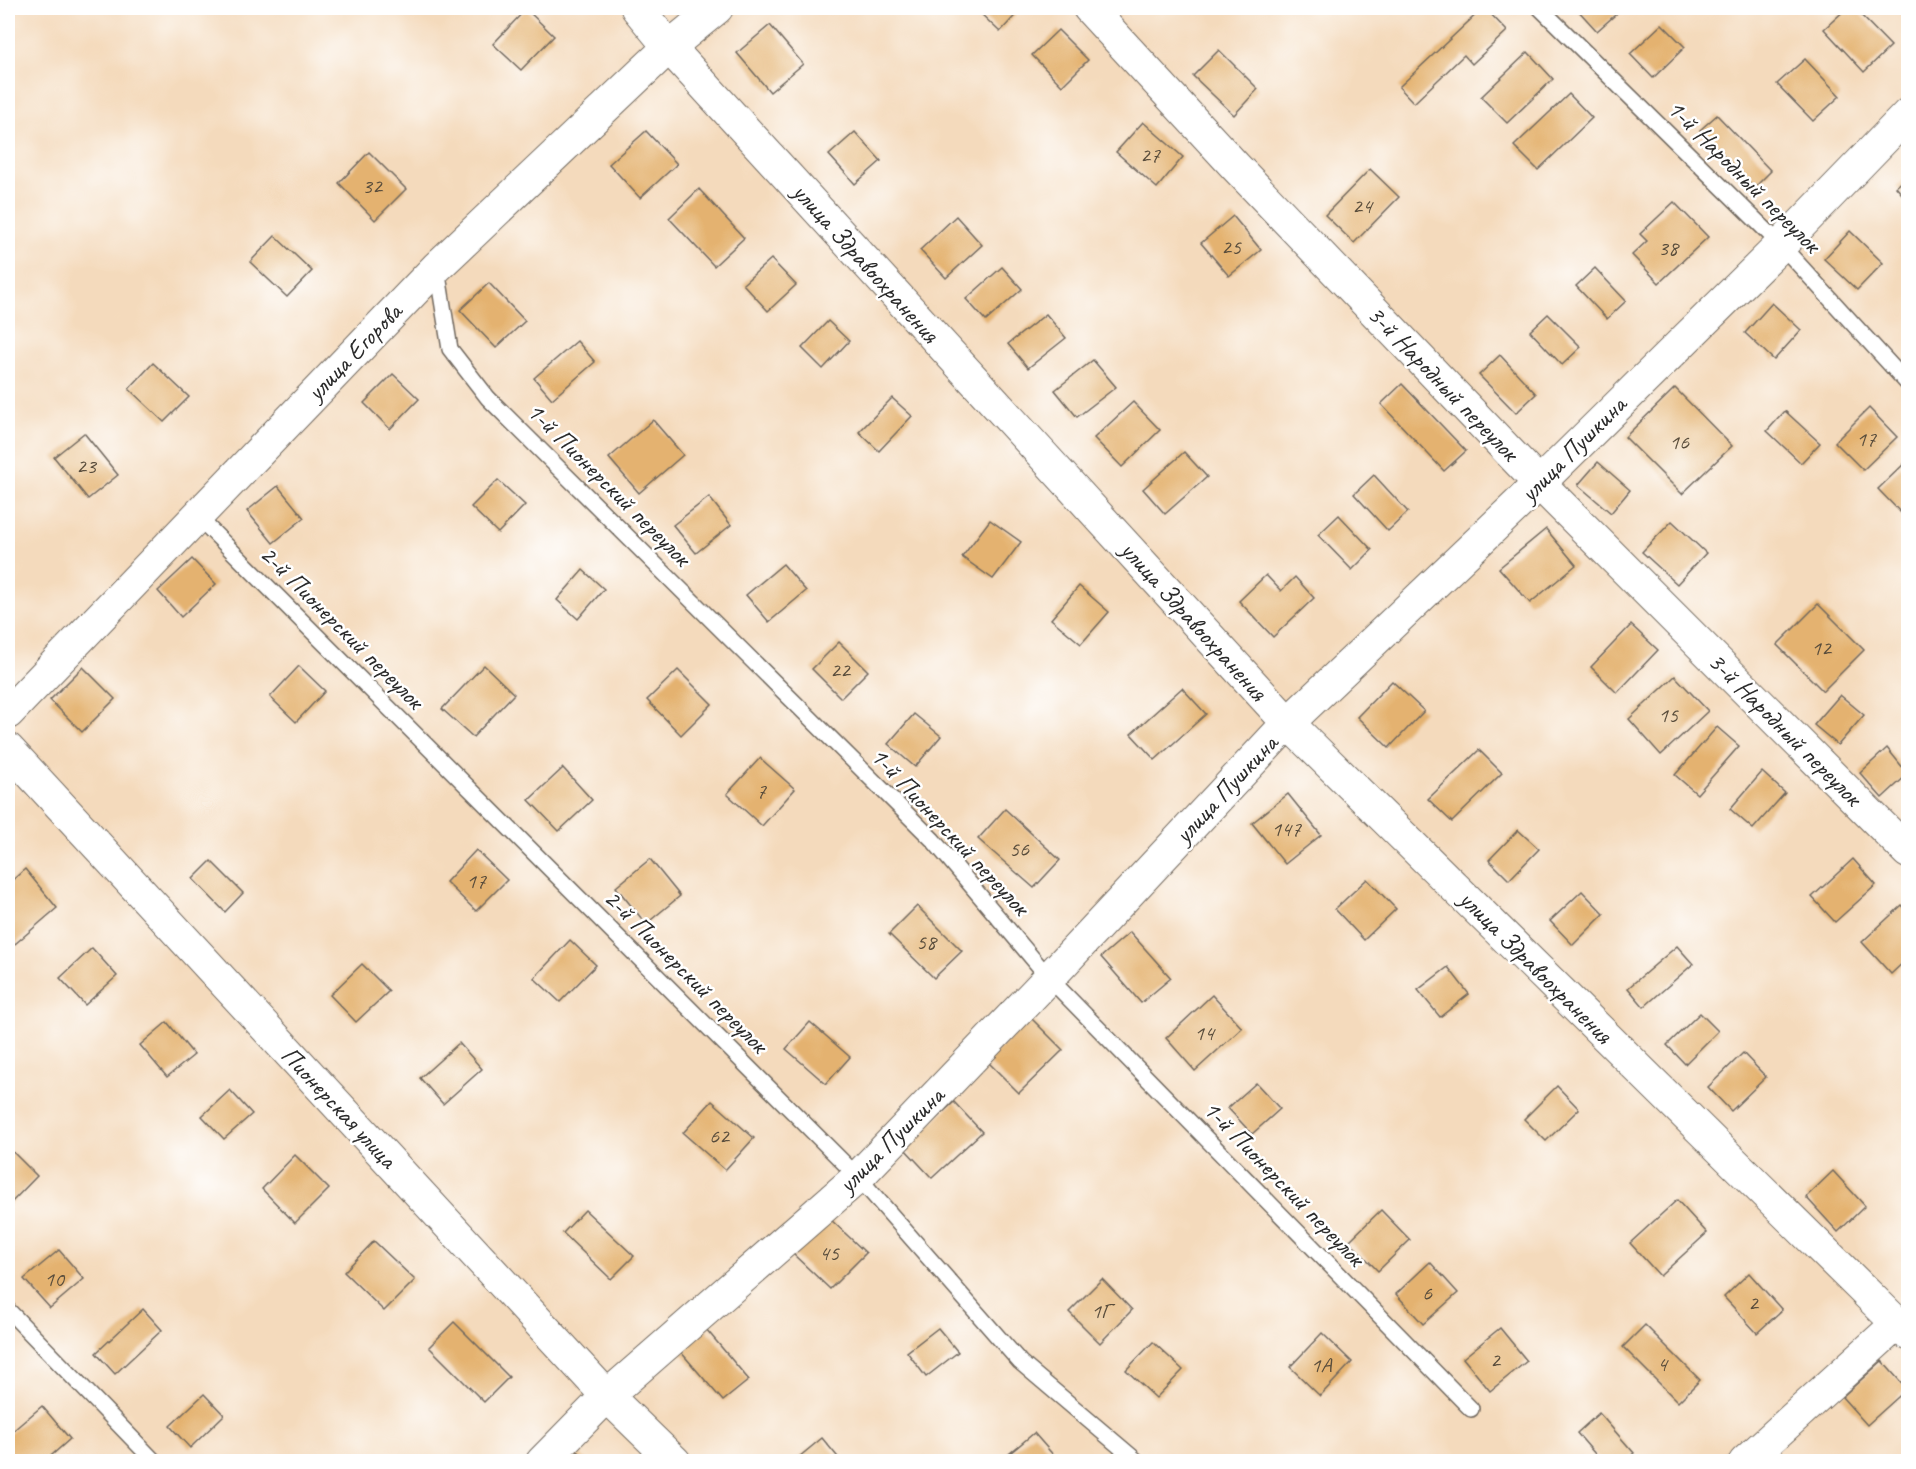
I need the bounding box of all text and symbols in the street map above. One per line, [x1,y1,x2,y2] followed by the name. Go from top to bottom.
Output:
[1660,92,1830,262] street label: 1-й Народный переулок
[1140,141,1161,169] house number: 27
[362,172,384,200] house number: 32
[784,175,948,351] street label: улица Здравоохранения
[1352,192,1374,220] house number: 24
[1221,233,1242,261] house number: 25
[1658,234,1680,262] house number: 38
[298,294,410,409] street label: улица Егорова
[1360,298,1528,470] street label: 3-й Народный переулок
[1511,387,1635,511] street label: улица Пушкина
[520,395,700,575] street label: 1-й Пионерский переулок
[1856,425,1877,453] house number: 17
[1669,428,1690,456] house number: 16
[76,452,98,480] house number: 23
[1112,533,1276,709] street label: улица Здравоохранения
[253,538,433,718] street label: 2-й Пионерский переулок
[1811,634,1833,662] house number: 12
[1701,645,1871,815] street label: 3-й Народный переулок
[830,656,852,684] house number: 22
[1658,701,1679,729] house number: 15
[1166,726,1286,852] street label: улица Пушкина
[863,740,1038,924] street label: 1-й Пионерский переулок
[756,777,767,805] house number: 7
[1271,815,1302,843] house number: 147
[1009,835,1030,863] house number: 56
[466,867,487,895] house number: 17
[597,882,777,1062] street label: 2-й Пионерский переулок
[1451,882,1621,1052] street label: улица Здравоохранения
[916,928,938,956] house number: 58
[1194,1019,1216,1047] house number: 14
[274,1039,405,1176] street label: Пионерская улица
[829,1078,953,1202] street label: улица Пушкина
[1196,1093,1374,1275] street label: 1-й Пионерский переулок
[709,1122,731,1150] house number: 62
[819,1239,840,1267] house number: 45
[44,1265,66,1293] house number: 10
[1422,1279,1433,1307] house number: 6
[1748,1289,1760,1317] house number: 2
[1091,1297,1116,1325] house number: 1Г
[1490,1346,1502,1374] house number: 2
[1657,1350,1669,1378] house number: 4
[1311,1351,1332,1379] house number: 1А

